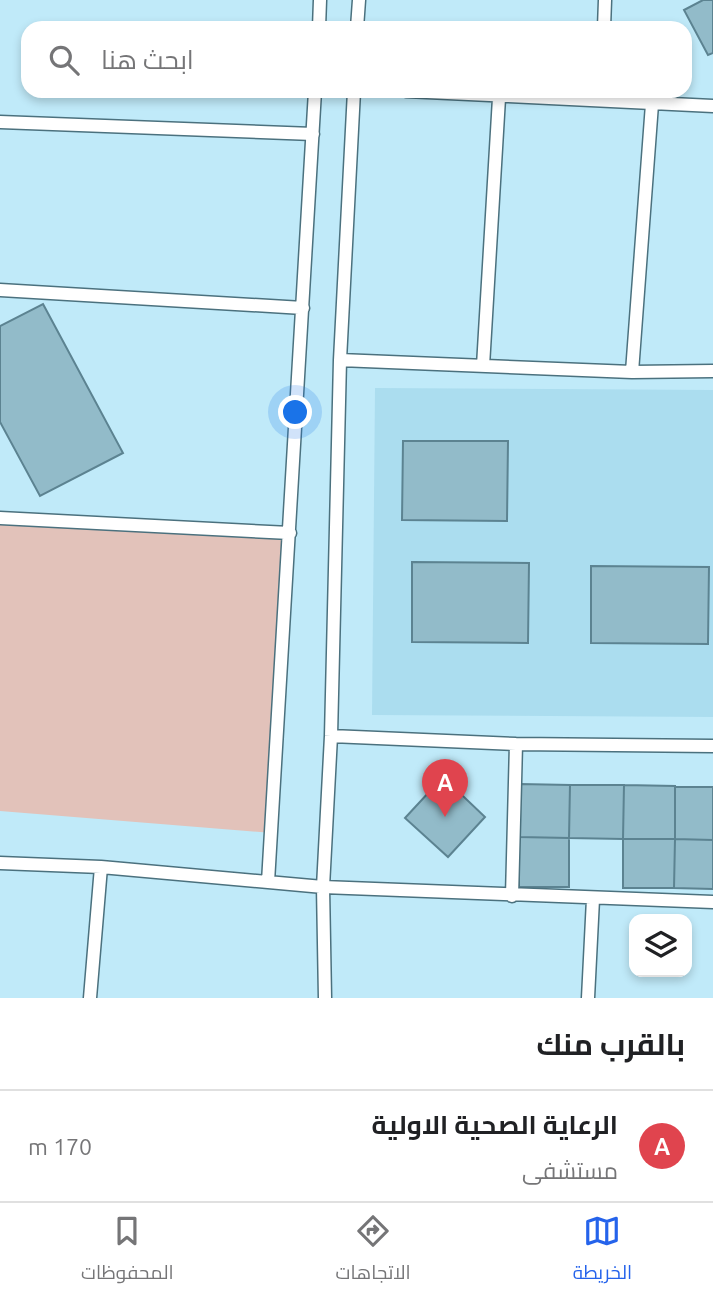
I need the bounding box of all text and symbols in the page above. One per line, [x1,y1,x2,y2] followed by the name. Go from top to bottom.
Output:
[21,21,692,98] search box
[45,41,83,79] icon: search
[101,45,194,74] text: ابحث هنا
[278,395,312,429] your location
[422,759,468,817] pin: A
[629,914,692,977] map controls
[629,914,692,977] button: layers
[536,1027,685,1061] text: بالقرب منك
[372,1110,618,1139] text: الرعاية الصحية الاولية
[28,1134,92,1159] text: 170 m
[654,1134,670,1159] text: A
[522,1158,618,1183] text: مستشفى
[81,1212,174,1290] tab: المحفوظات
[335,1212,411,1290] tab: الاتجاهات
[573,1212,632,1290] tab: الخريطة

